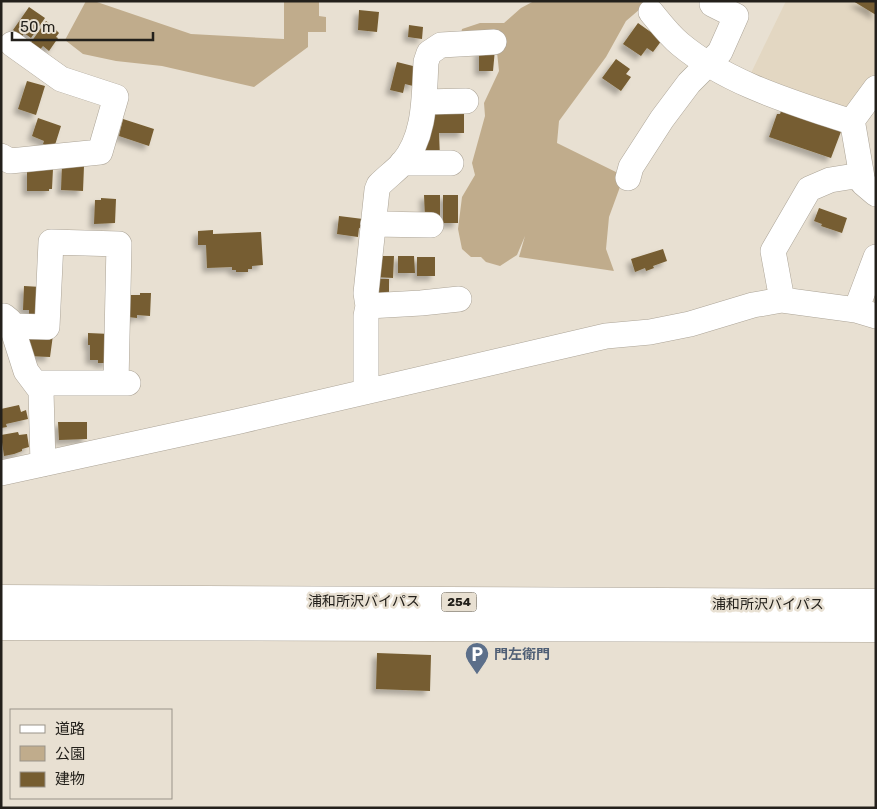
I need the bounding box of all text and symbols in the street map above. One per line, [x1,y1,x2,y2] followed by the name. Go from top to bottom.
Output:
[12,10,154,42] scale bar
[20,18,55,36] text: 50 m
[442,592,476,612] road number: 254
[308,593,420,610] street label: 浦和所沢バイパス
[712,596,824,613] street label: 浦和所沢バイパス
[464,641,490,675] parking icon: 門左衛門
[494,646,550,663] place label: 門左衛門
[10,709,172,799] legend
[55,720,85,738] text: 道路
[55,745,85,763] text: 公園
[55,770,85,788] text: 建物

